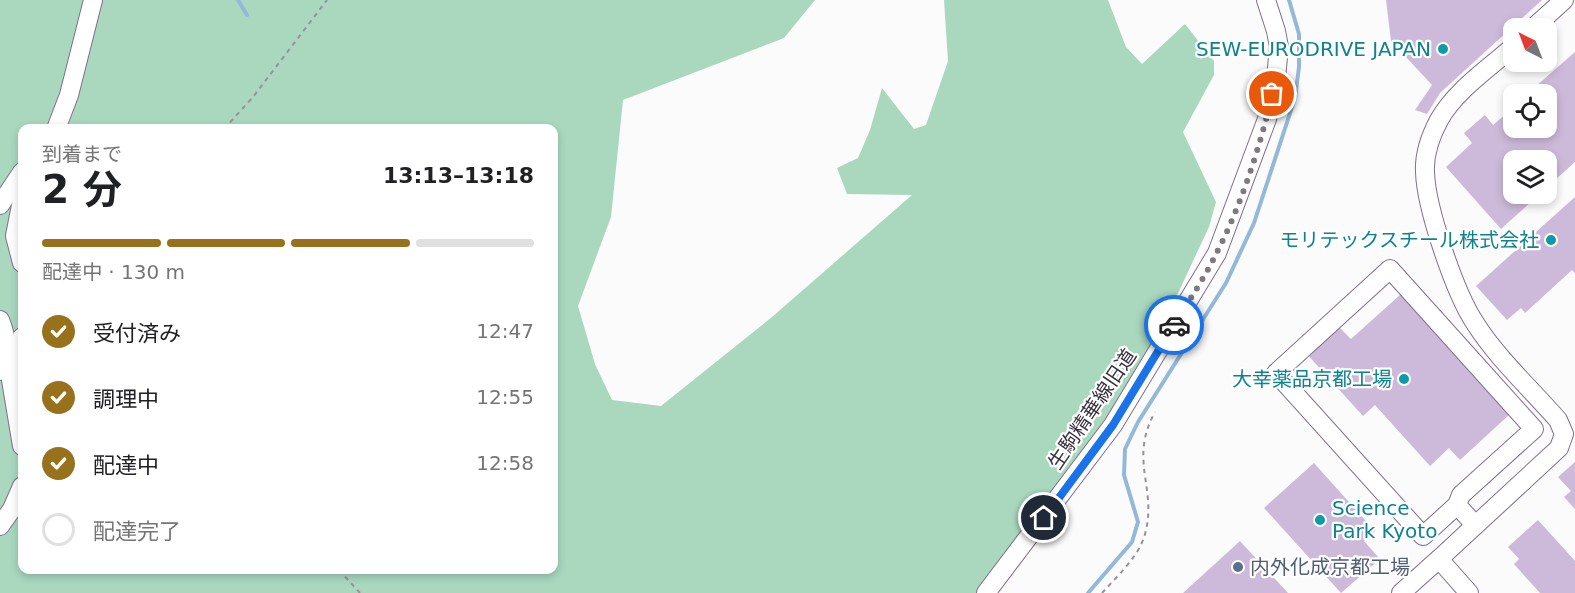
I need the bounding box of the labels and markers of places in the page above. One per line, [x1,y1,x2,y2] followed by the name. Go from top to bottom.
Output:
[1196,37,1431,61] place label: SEW-EURODRIVE JAPAN
[1436,42,1450,56] marker: SEW-EURODRIVE JAPAN
[1246,68,1297,119] pin
[1280,228,1539,252] place label: モリテックスチール株式会社
[1544,233,1558,247] marker: モリテックスチール株式会社
[1232,367,1392,391] place label: 大幸薬品京都工場
[1397,372,1411,386] marker: 大幸薬品京都工場
[1018,492,1069,543] pin
[1332,496,1437,543] place label: Science Park Kyoto
[1313,513,1327,527] marker: Science Park Kyoto
[1250,555,1410,579] place label: 内外化成京都工場
[1231,560,1245,574] marker: 内外化成京都工場

